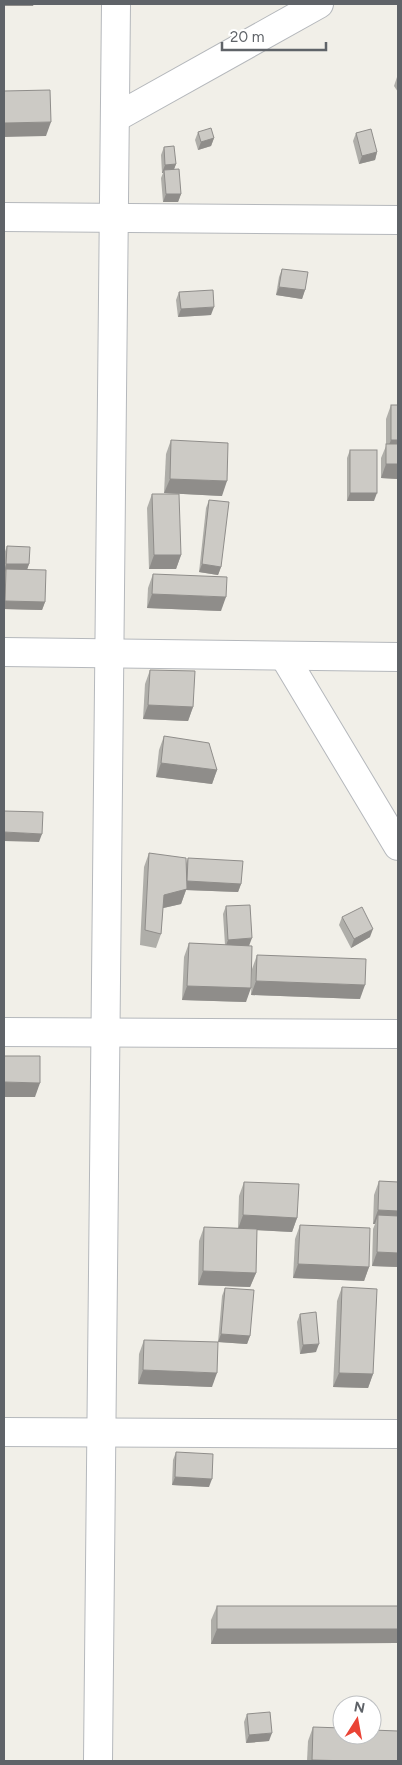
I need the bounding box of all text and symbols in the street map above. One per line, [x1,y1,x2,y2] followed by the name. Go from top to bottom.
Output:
[222,20,326,52] scale bar
[230,28,264,46] text: 20 m
[332,1695,382,1745] north arrow
[352,1698,366,1717] text: N

